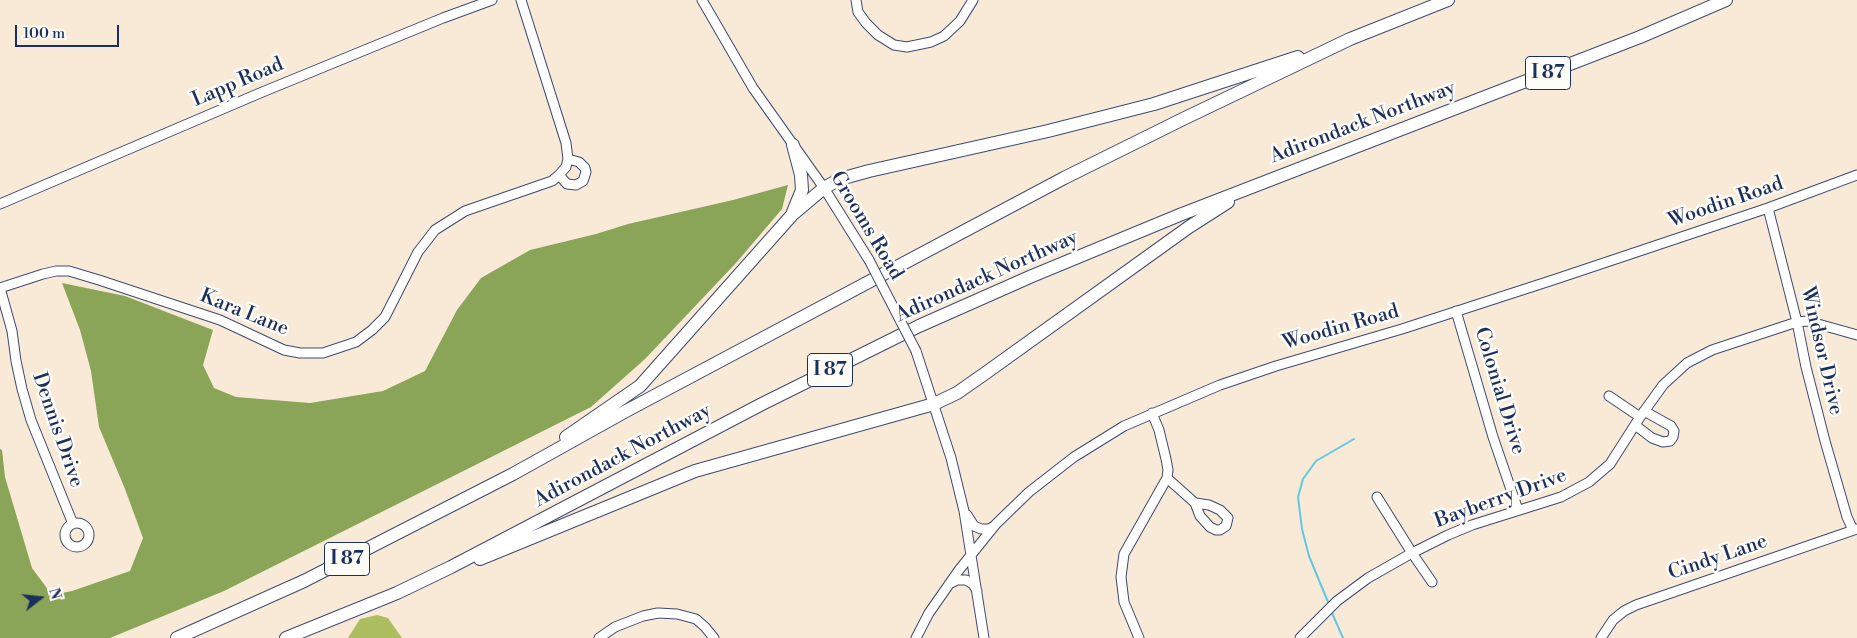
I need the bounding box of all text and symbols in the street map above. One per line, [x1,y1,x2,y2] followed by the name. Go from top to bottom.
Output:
[18,15,121,47] scale bar
[23,24,65,43] text: 100 m
[189,53,287,113] street label: Lapp Road
[1526,56,1570,90] road number: I 87
[1267,77,1459,169] street label: Adirondack Northway
[824,167,908,285] street label: Grooms Road
[1666,172,1786,234] street label: Woodin Road
[892,226,1082,328] street label: Adirondack Northway
[196,284,292,342] street label: Kara Lane
[1795,284,1847,418] street label: Windsor Drive
[1280,300,1402,356] street label: Woodin Road
[1468,324,1530,458] street label: Colonial Drive
[808,354,852,386] road number: I 87
[26,369,88,491] street label: Dennis Drive
[530,399,716,513] street label: Adirondack Northway
[1432,464,1570,534] street label: Bayberry Drive
[1665,530,1771,586] street label: Cindy Lane
[324,542,370,576] road number: I 87
[15,573,65,623] north arrow
[44,586,65,602] text: N

